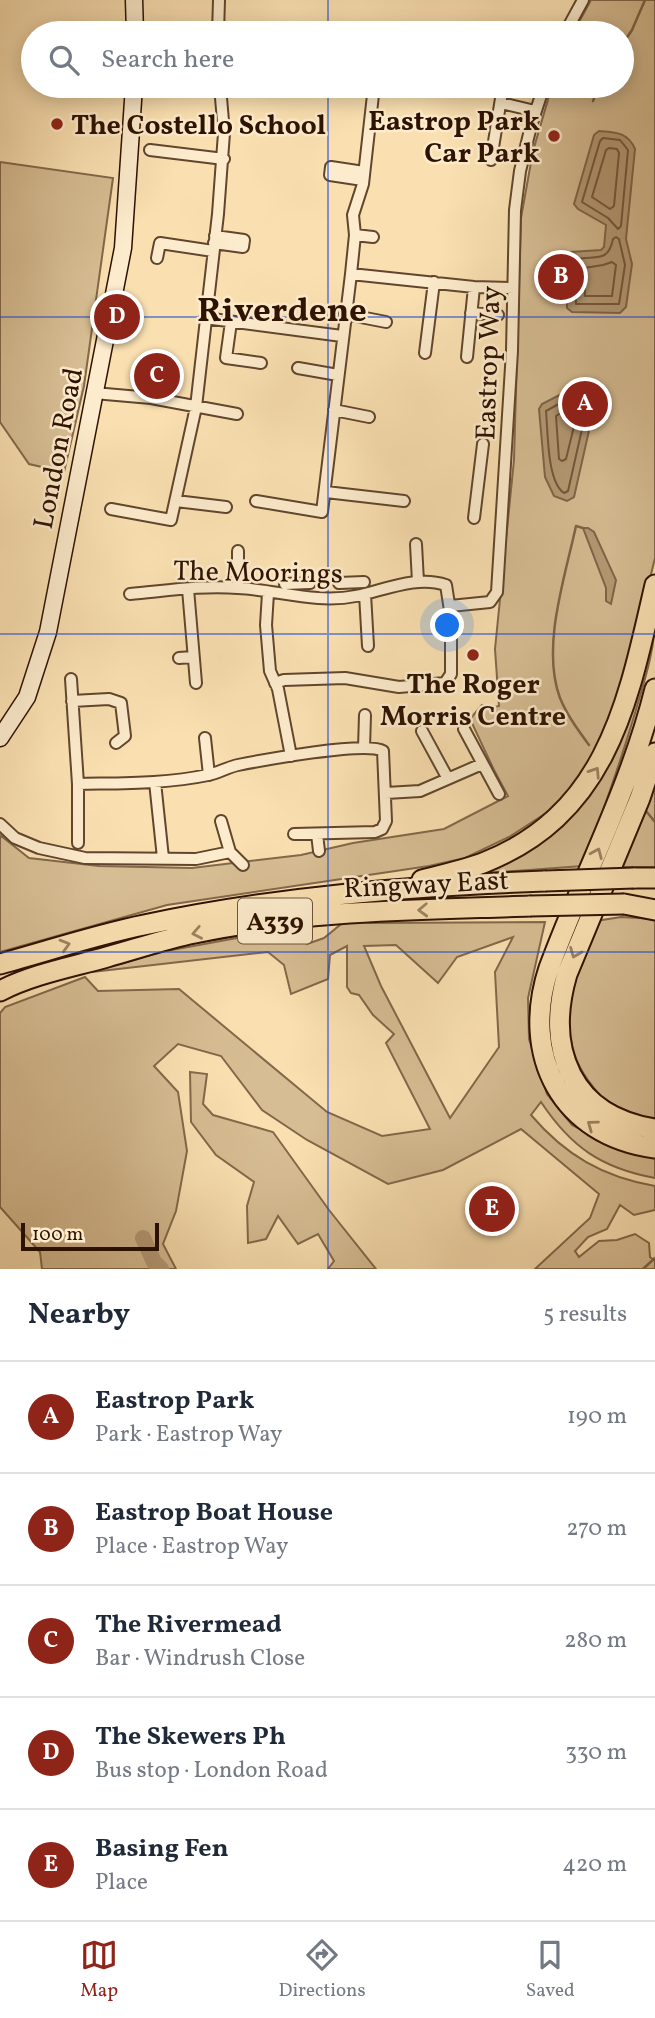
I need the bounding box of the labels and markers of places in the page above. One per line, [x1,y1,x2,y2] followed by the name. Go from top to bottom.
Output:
[368,103,540,174] place label: Eastrop Park Car Park
[71,107,326,146] place label: The Costello School
[49,116,65,132] marker: The Costello School
[546,128,562,144] marker: Eastrop Park Car Park
[538,251,584,303] pin: B
[94,291,140,343] pin: D
[134,350,180,402] pin: C
[562,378,608,430] pin: A
[465,647,481,663] marker: The Roger Morris Centre
[380,666,566,737] place label: The Roger Morris Centre
[469,1183,515,1235] pin: E

